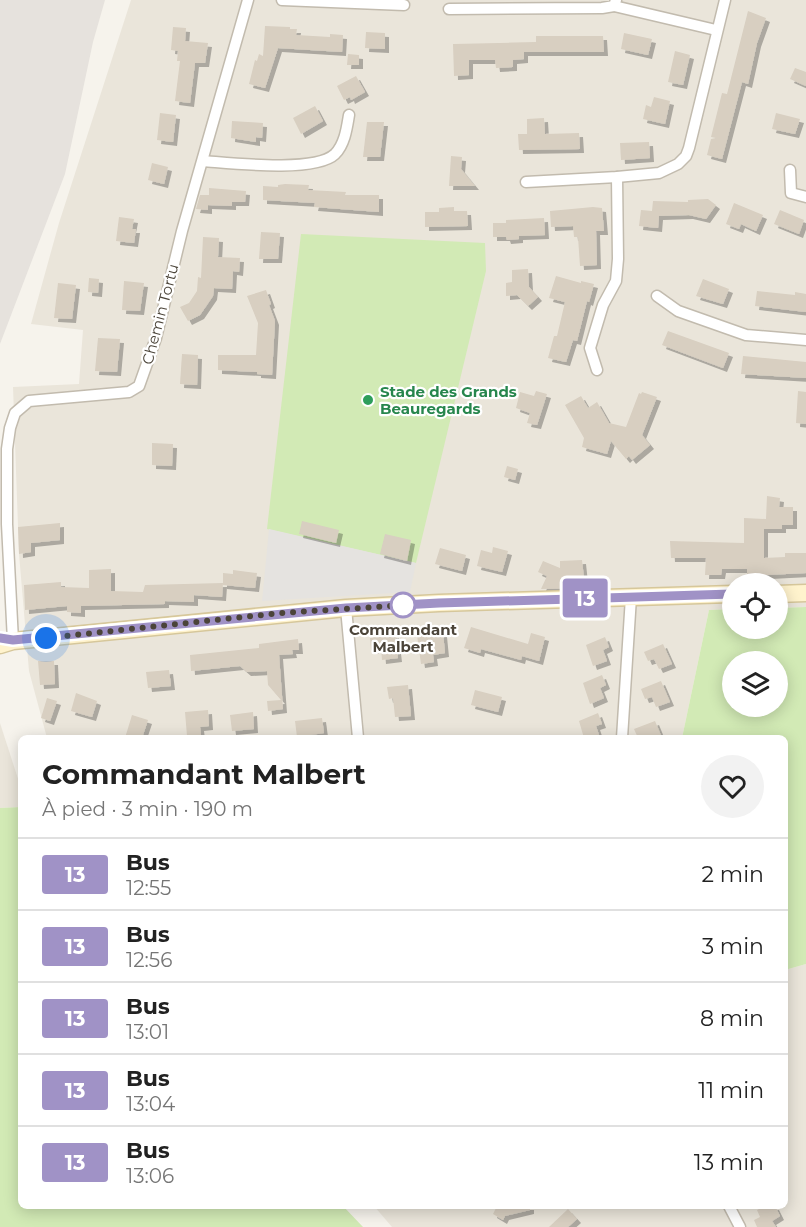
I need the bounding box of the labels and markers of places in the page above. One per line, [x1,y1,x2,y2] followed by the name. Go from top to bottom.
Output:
[380,382,517,418] place label: Stade des Grands Beauregards
[361,393,375,407] marker: Stade des Grands Beauregards
[390,592,416,618] marker: Commandant Malbert
[349,620,458,656] place label: Commandant Malbert

